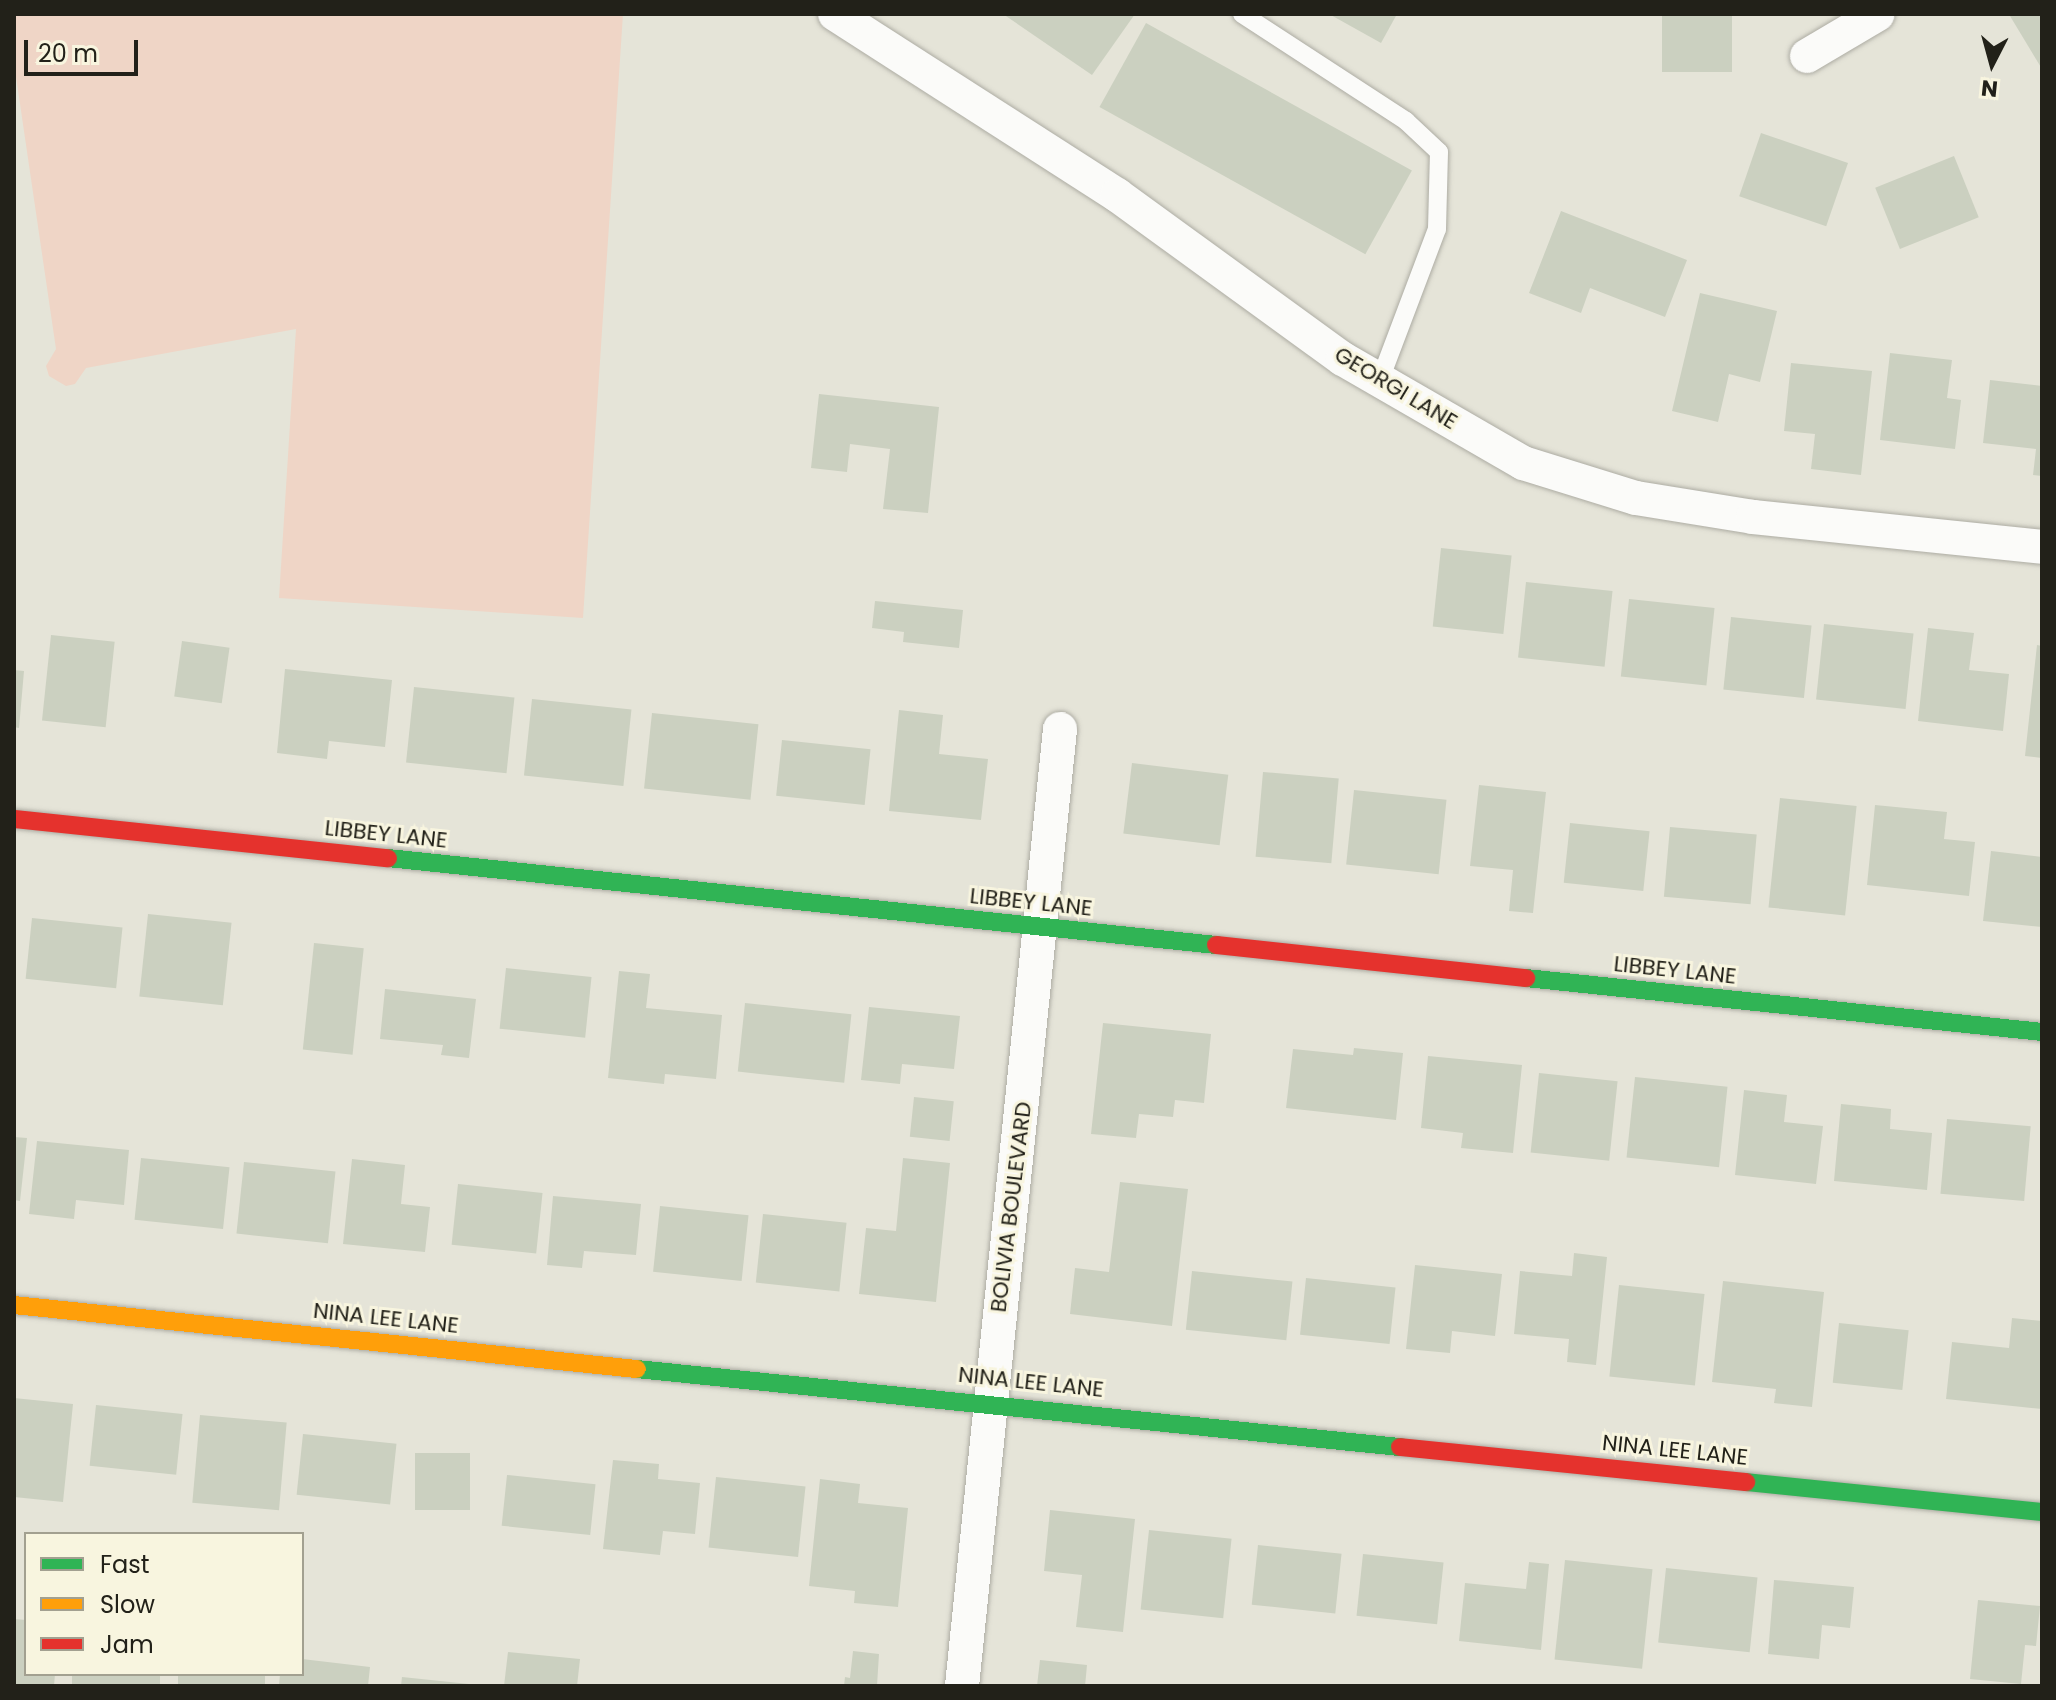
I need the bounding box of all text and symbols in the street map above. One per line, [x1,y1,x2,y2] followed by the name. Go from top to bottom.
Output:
[28,24,142,74] scale bar
[1952,24,2032,104] north arrow
[38,37,98,70] text: 20 m
[1980,72,1999,105] text: N
[1330,341,1462,435] street label: GEORGI LANE
[323,814,449,854] street label: LIBBEY LANE
[968,882,1094,922] street label: LIBBEY LANE
[1612,950,1738,990] street label: LIBBEY LANE
[985,1100,1037,1314] street label: BOLIVIA BOULEVARD
[312,1297,460,1339] street label: NINA LEE LANE
[957,1361,1105,1403] street label: NINA LEE LANE
[1601,1429,1749,1471] street label: NINA LEE LANE
[24,1532,304,1676] legend
[100,1548,150,1581] text: Fast
[100,1588,155,1621] text: Slow
[100,1628,154,1661] text: Jam

